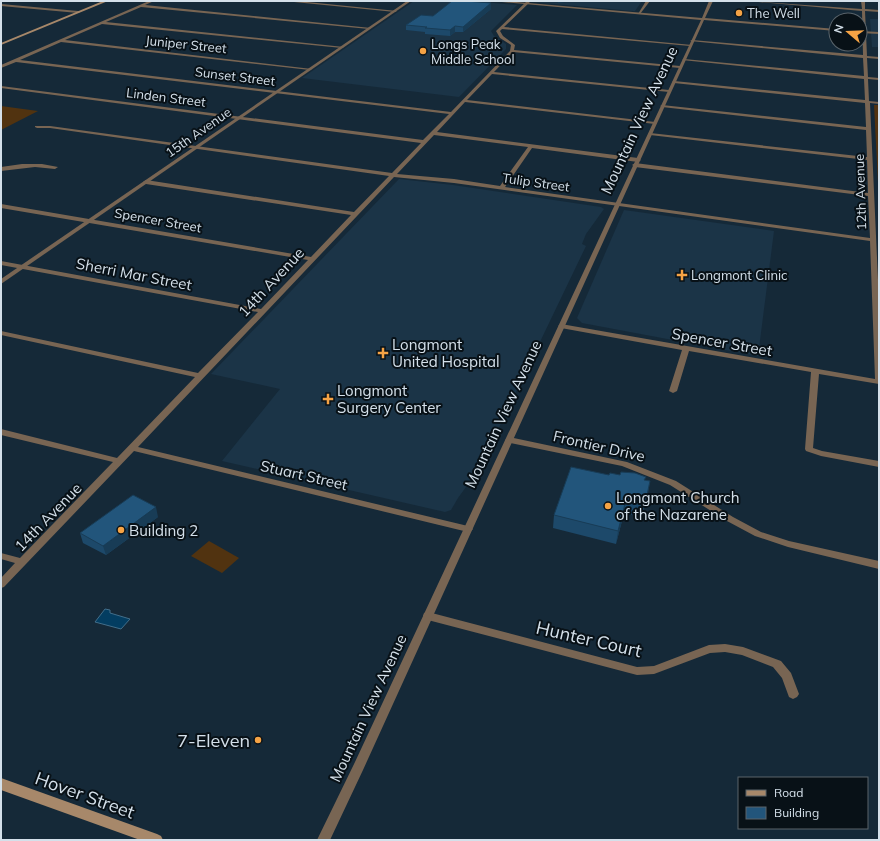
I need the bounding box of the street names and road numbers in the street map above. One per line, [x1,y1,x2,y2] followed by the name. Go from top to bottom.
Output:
[145,32,228,56] street label: Juniper Street
[596,43,682,197] street label: Mountain View Avenue
[194,63,276,89] street label: Sunset Street
[126,84,207,110] street label: Linden Street
[162,104,234,160] street label: 15th Avenue
[851,154,869,230] street label: 12th Avenue
[501,169,571,195] street label: Tulip Street
[113,204,203,236] street label: Spencer Street
[234,243,308,321] street label: 14th Avenue
[75,253,193,295] street label: Sherri Mar Street
[670,324,774,360] street label: Spencer Street
[460,337,546,491] street label: Mountain View Avenue
[551,426,647,466] street label: Frontier Drive
[259,456,349,494] street label: Stuart Street
[11,479,85,555] street label: 14th Avenue
[534,616,644,662] street label: Hunter Court
[325,631,411,785] street label: Mountain View Avenue
[32,766,138,824] street label: Hover Street

